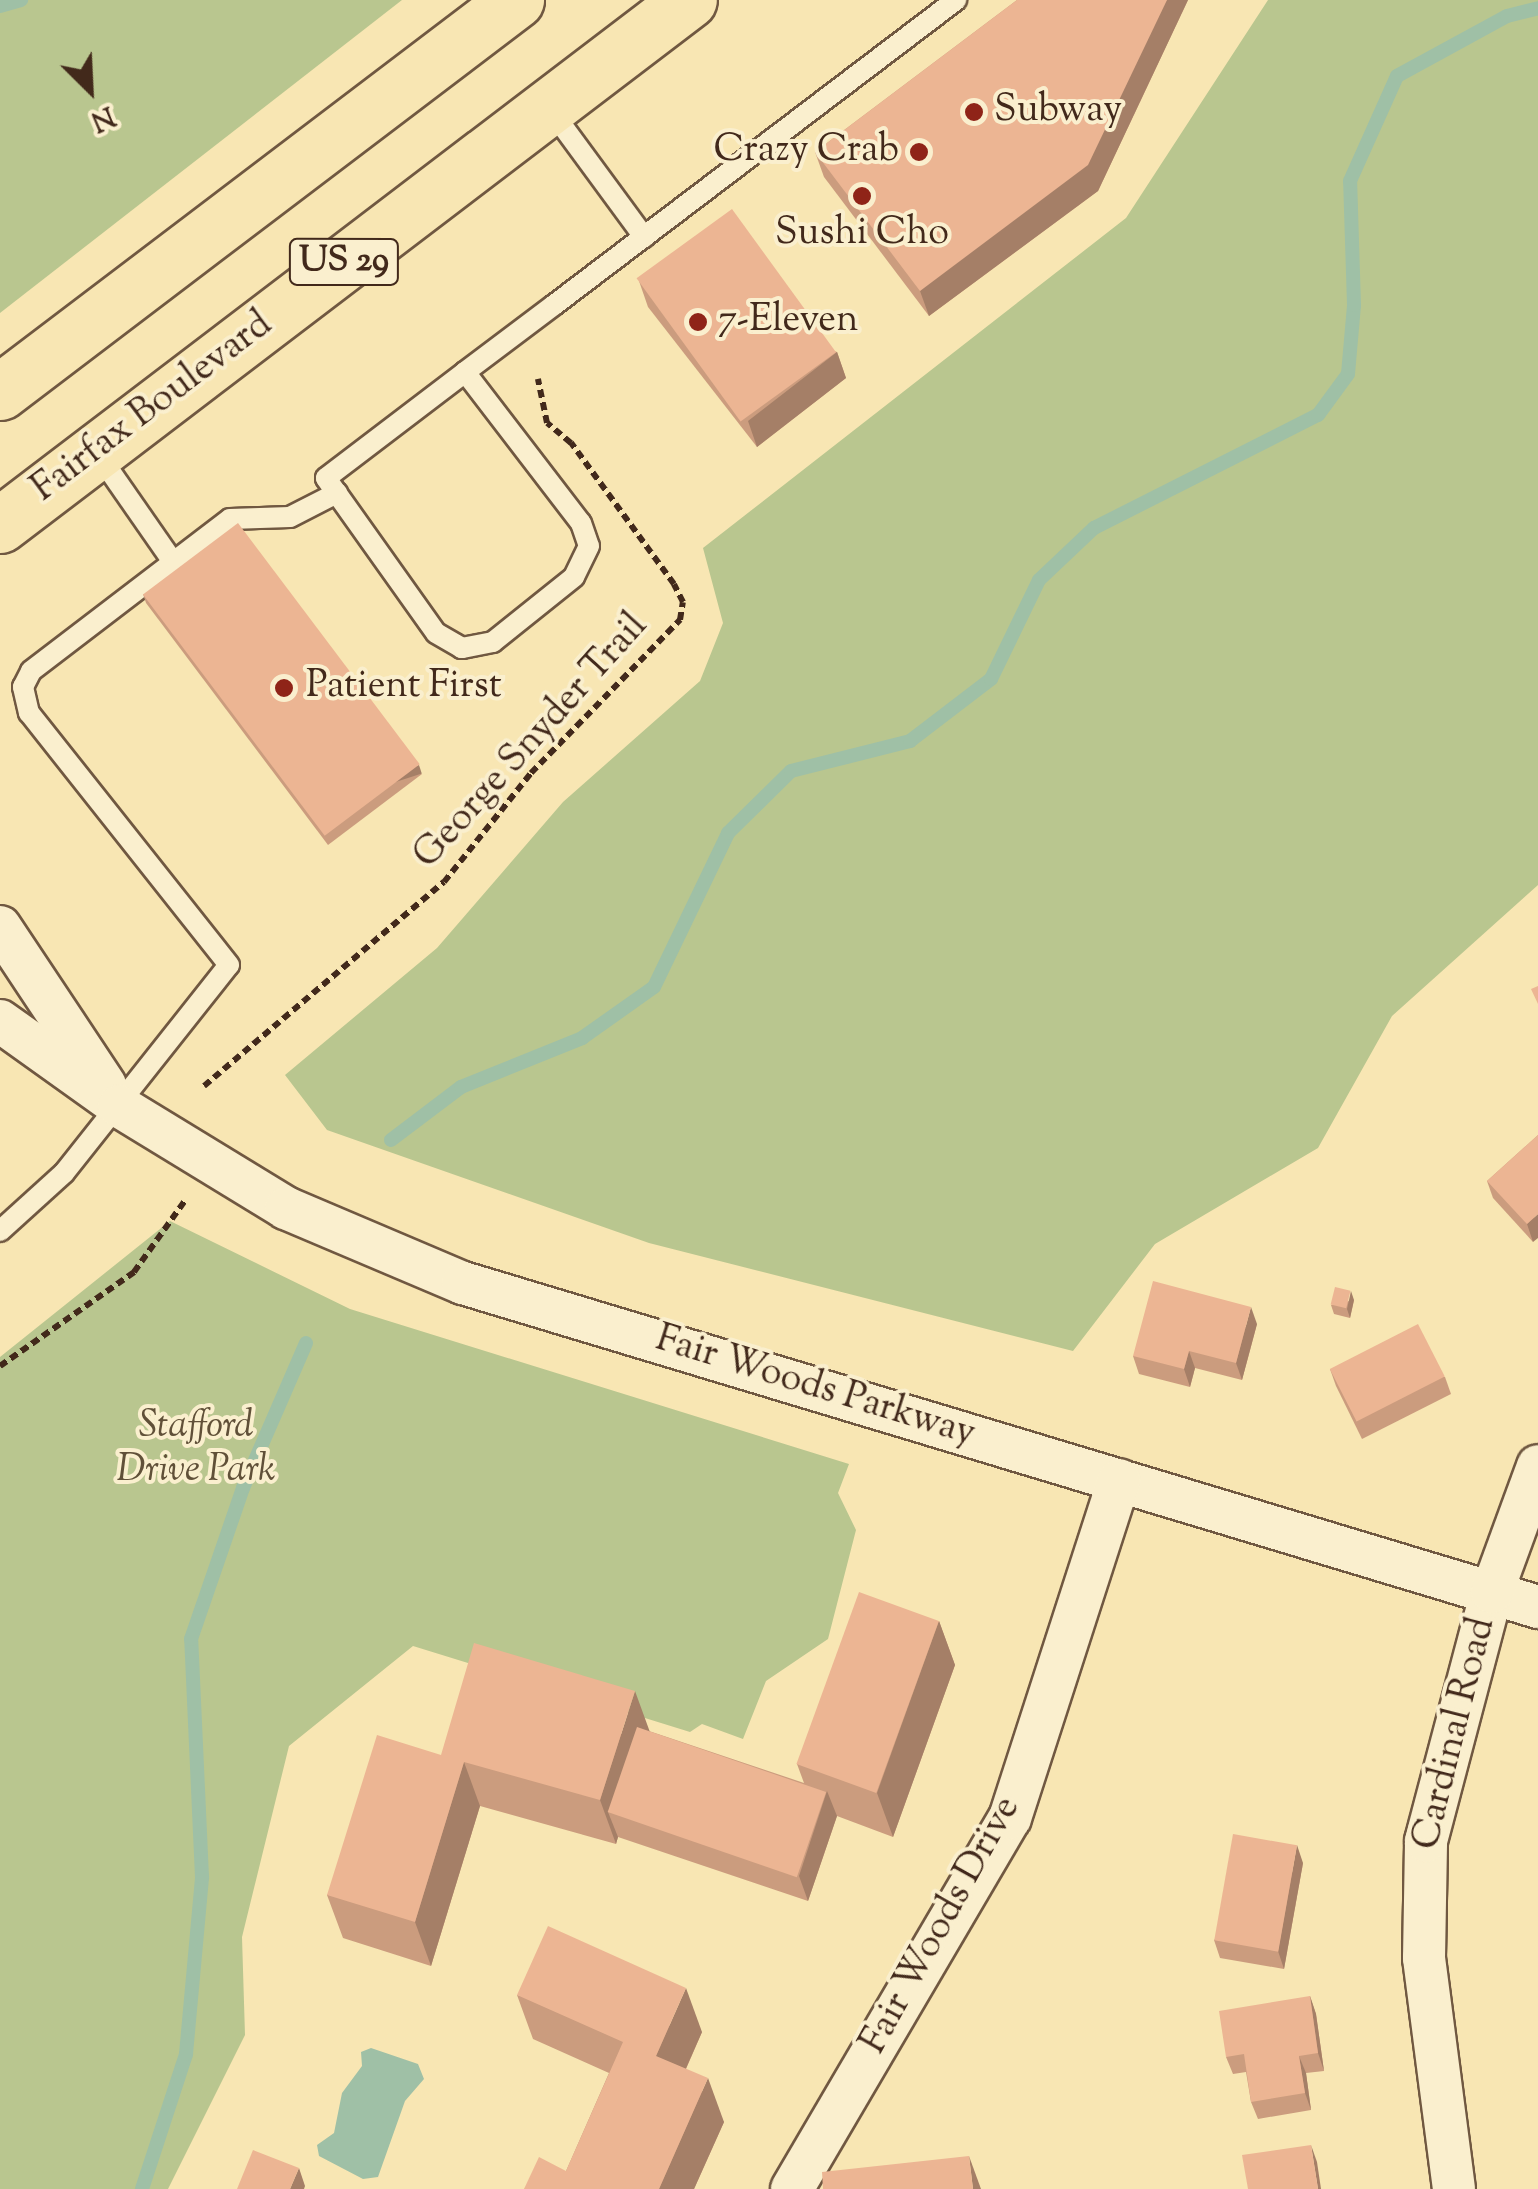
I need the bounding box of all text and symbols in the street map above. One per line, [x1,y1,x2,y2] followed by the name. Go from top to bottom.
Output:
[40,40,140,140] north arrow
[994,89,1122,135] place label: Subway
[84,95,121,140] text: N
[963,101,985,123] marker: Subway
[713,129,899,175] place label: Crazy Crab
[908,141,930,163] marker: Crazy Crab
[851,185,873,207] marker: Sushi Cho
[775,212,949,258] place label: Sushi Cho
[286,232,402,292] road number: US 29
[718,299,858,345] place label: 7-Eleven
[24,303,282,513] street label: Fairfax Boulevard
[687,311,709,333] marker: 7-Eleven
[405,605,659,879] street label: George Snyder Trail
[306,665,502,711] place label: Patient First
[271,675,297,701] marker: Patient First
[650,1318,980,1458] street label: Fair Woods Parkway
[116,1405,276,1495] park label: Stafford Drive Park
[1405,1613,1507,1855] street label: Cardinal Road
[853,1789,1031,2063] street label: Fair Woods Drive

